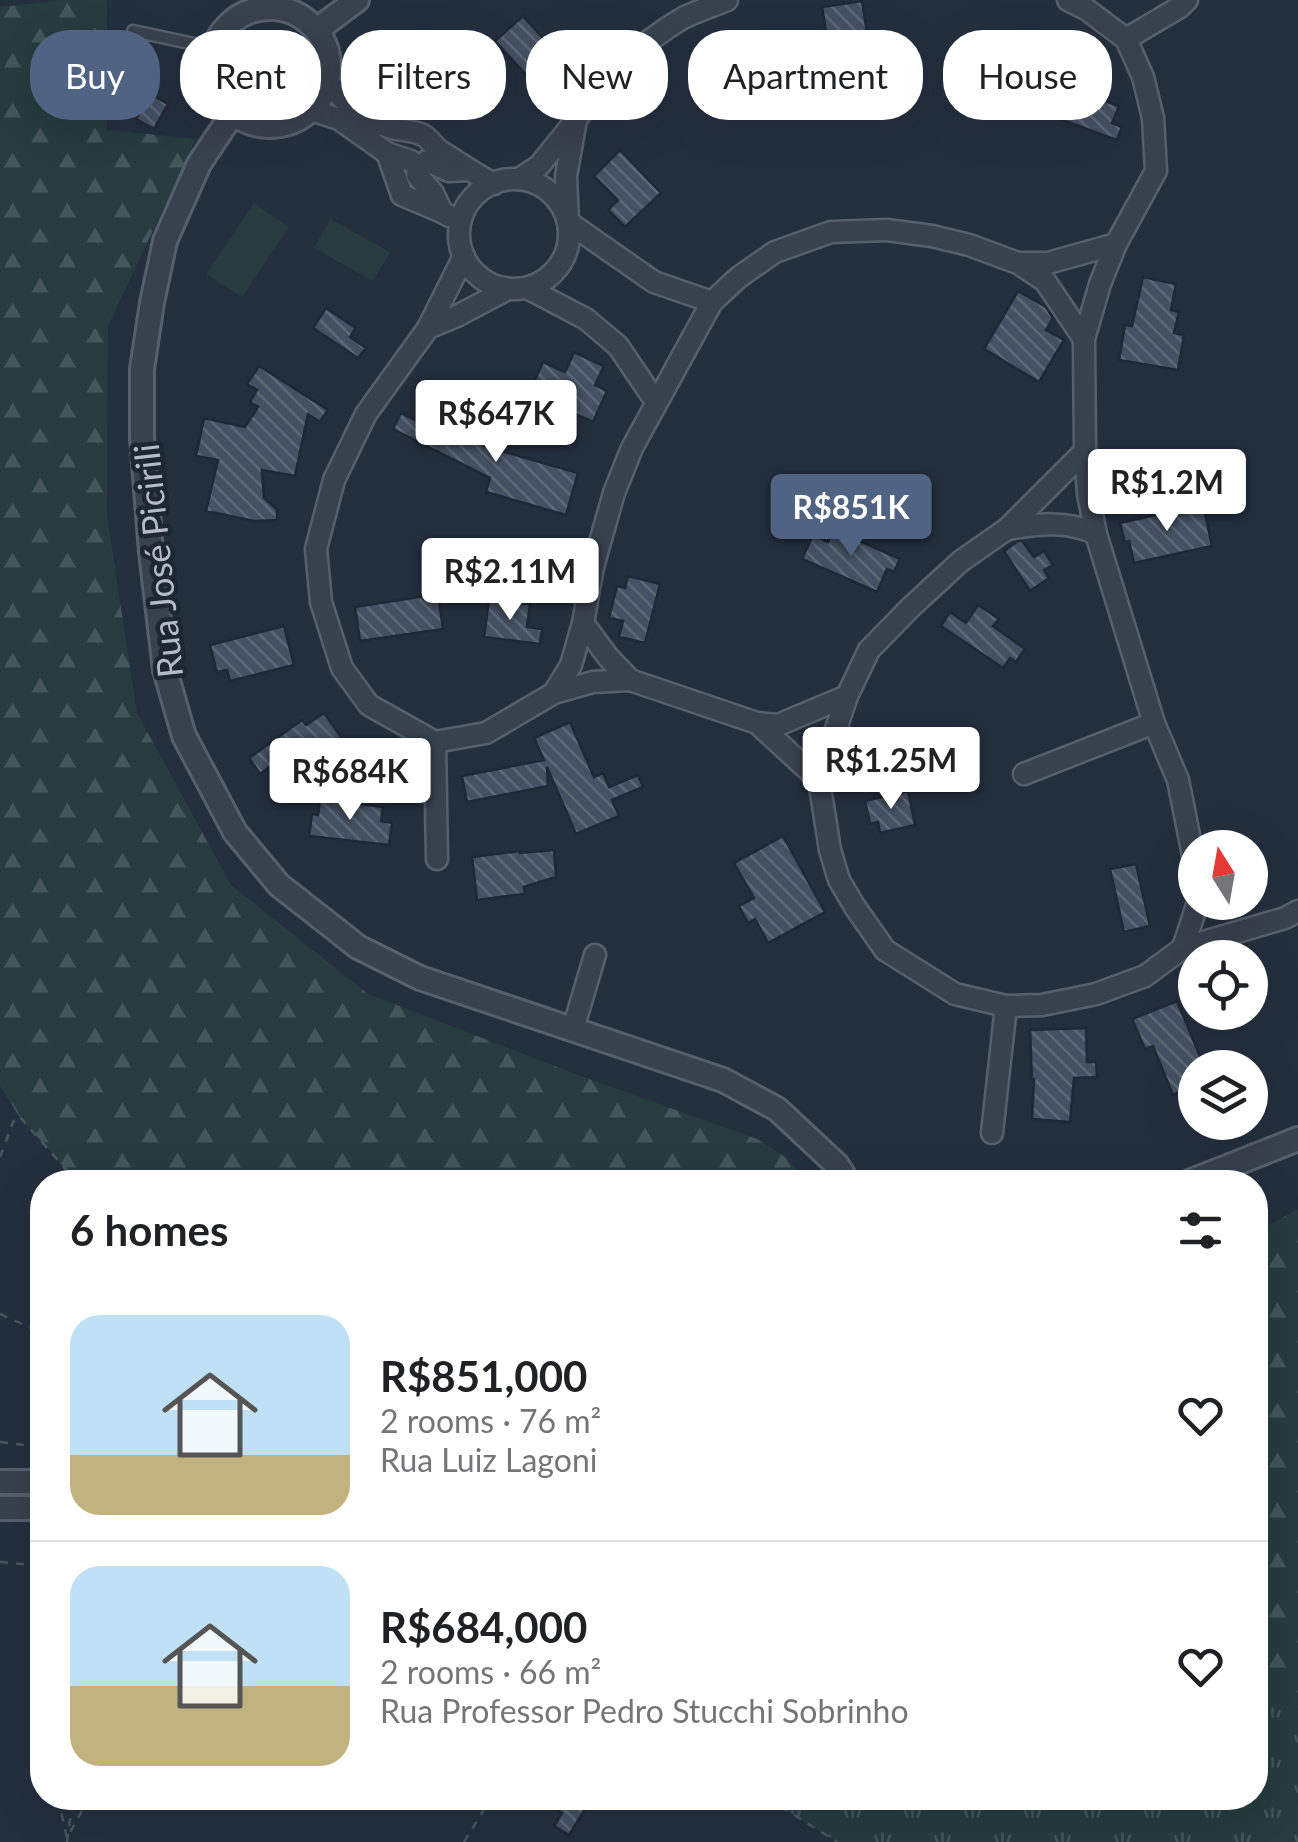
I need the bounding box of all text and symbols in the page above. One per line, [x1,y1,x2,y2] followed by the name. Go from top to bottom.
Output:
[30,30,160,120] chip: Buy
[180,30,321,120] chip: Rent
[341,30,506,120] chip: Filters
[526,30,668,120] chip: New
[688,30,923,120] chip: Apartment
[943,30,1112,120] chip: House
[415,380,577,465] pin: R$647K
[438,393,554,432] text: R$647K
[124,442,190,680] street label: Rua José Picirili
[1086,449,1248,534] pin: R$1.2M
[1110,462,1224,501] text: R$1.2M
[770,474,932,559] pin: R$851K
[793,487,909,526] text: R$851K
[418,538,602,623] pin: R$2.11M
[444,551,576,590] text: R$2.11M
[799,727,983,812] pin: R$1.25M
[269,738,431,823] pin: R$684K
[825,740,957,779] text: R$1.25M
[292,751,408,790] text: R$684K
[1178,830,1268,920] north arrow
[1178,830,1268,1140] map controls
[1178,940,1268,1030] button: locate
[1178,1050,1268,1140] button: layers
[1173,1203,1228,1258] icon: filters
[70,1205,228,1255] text: 6 homes
[380,1351,587,1401] text: R$851,000
[150,1355,270,1475] icon: home
[1173,1388,1228,1443] icon: heart
[380,1401,601,1440] text: 2 rooms · 76 m²
[380,1440,597,1479] text: Rua Luiz Lagoni
[380,1602,587,1652] text: R$684,000
[150,1606,270,1726] icon: home
[1173,1639,1228,1694] icon: heart
[380,1652,601,1691] text: 2 rooms · 66 m²
[380,1691,909,1730] text: Rua Professor Pedro Stucchi Sobrinho

